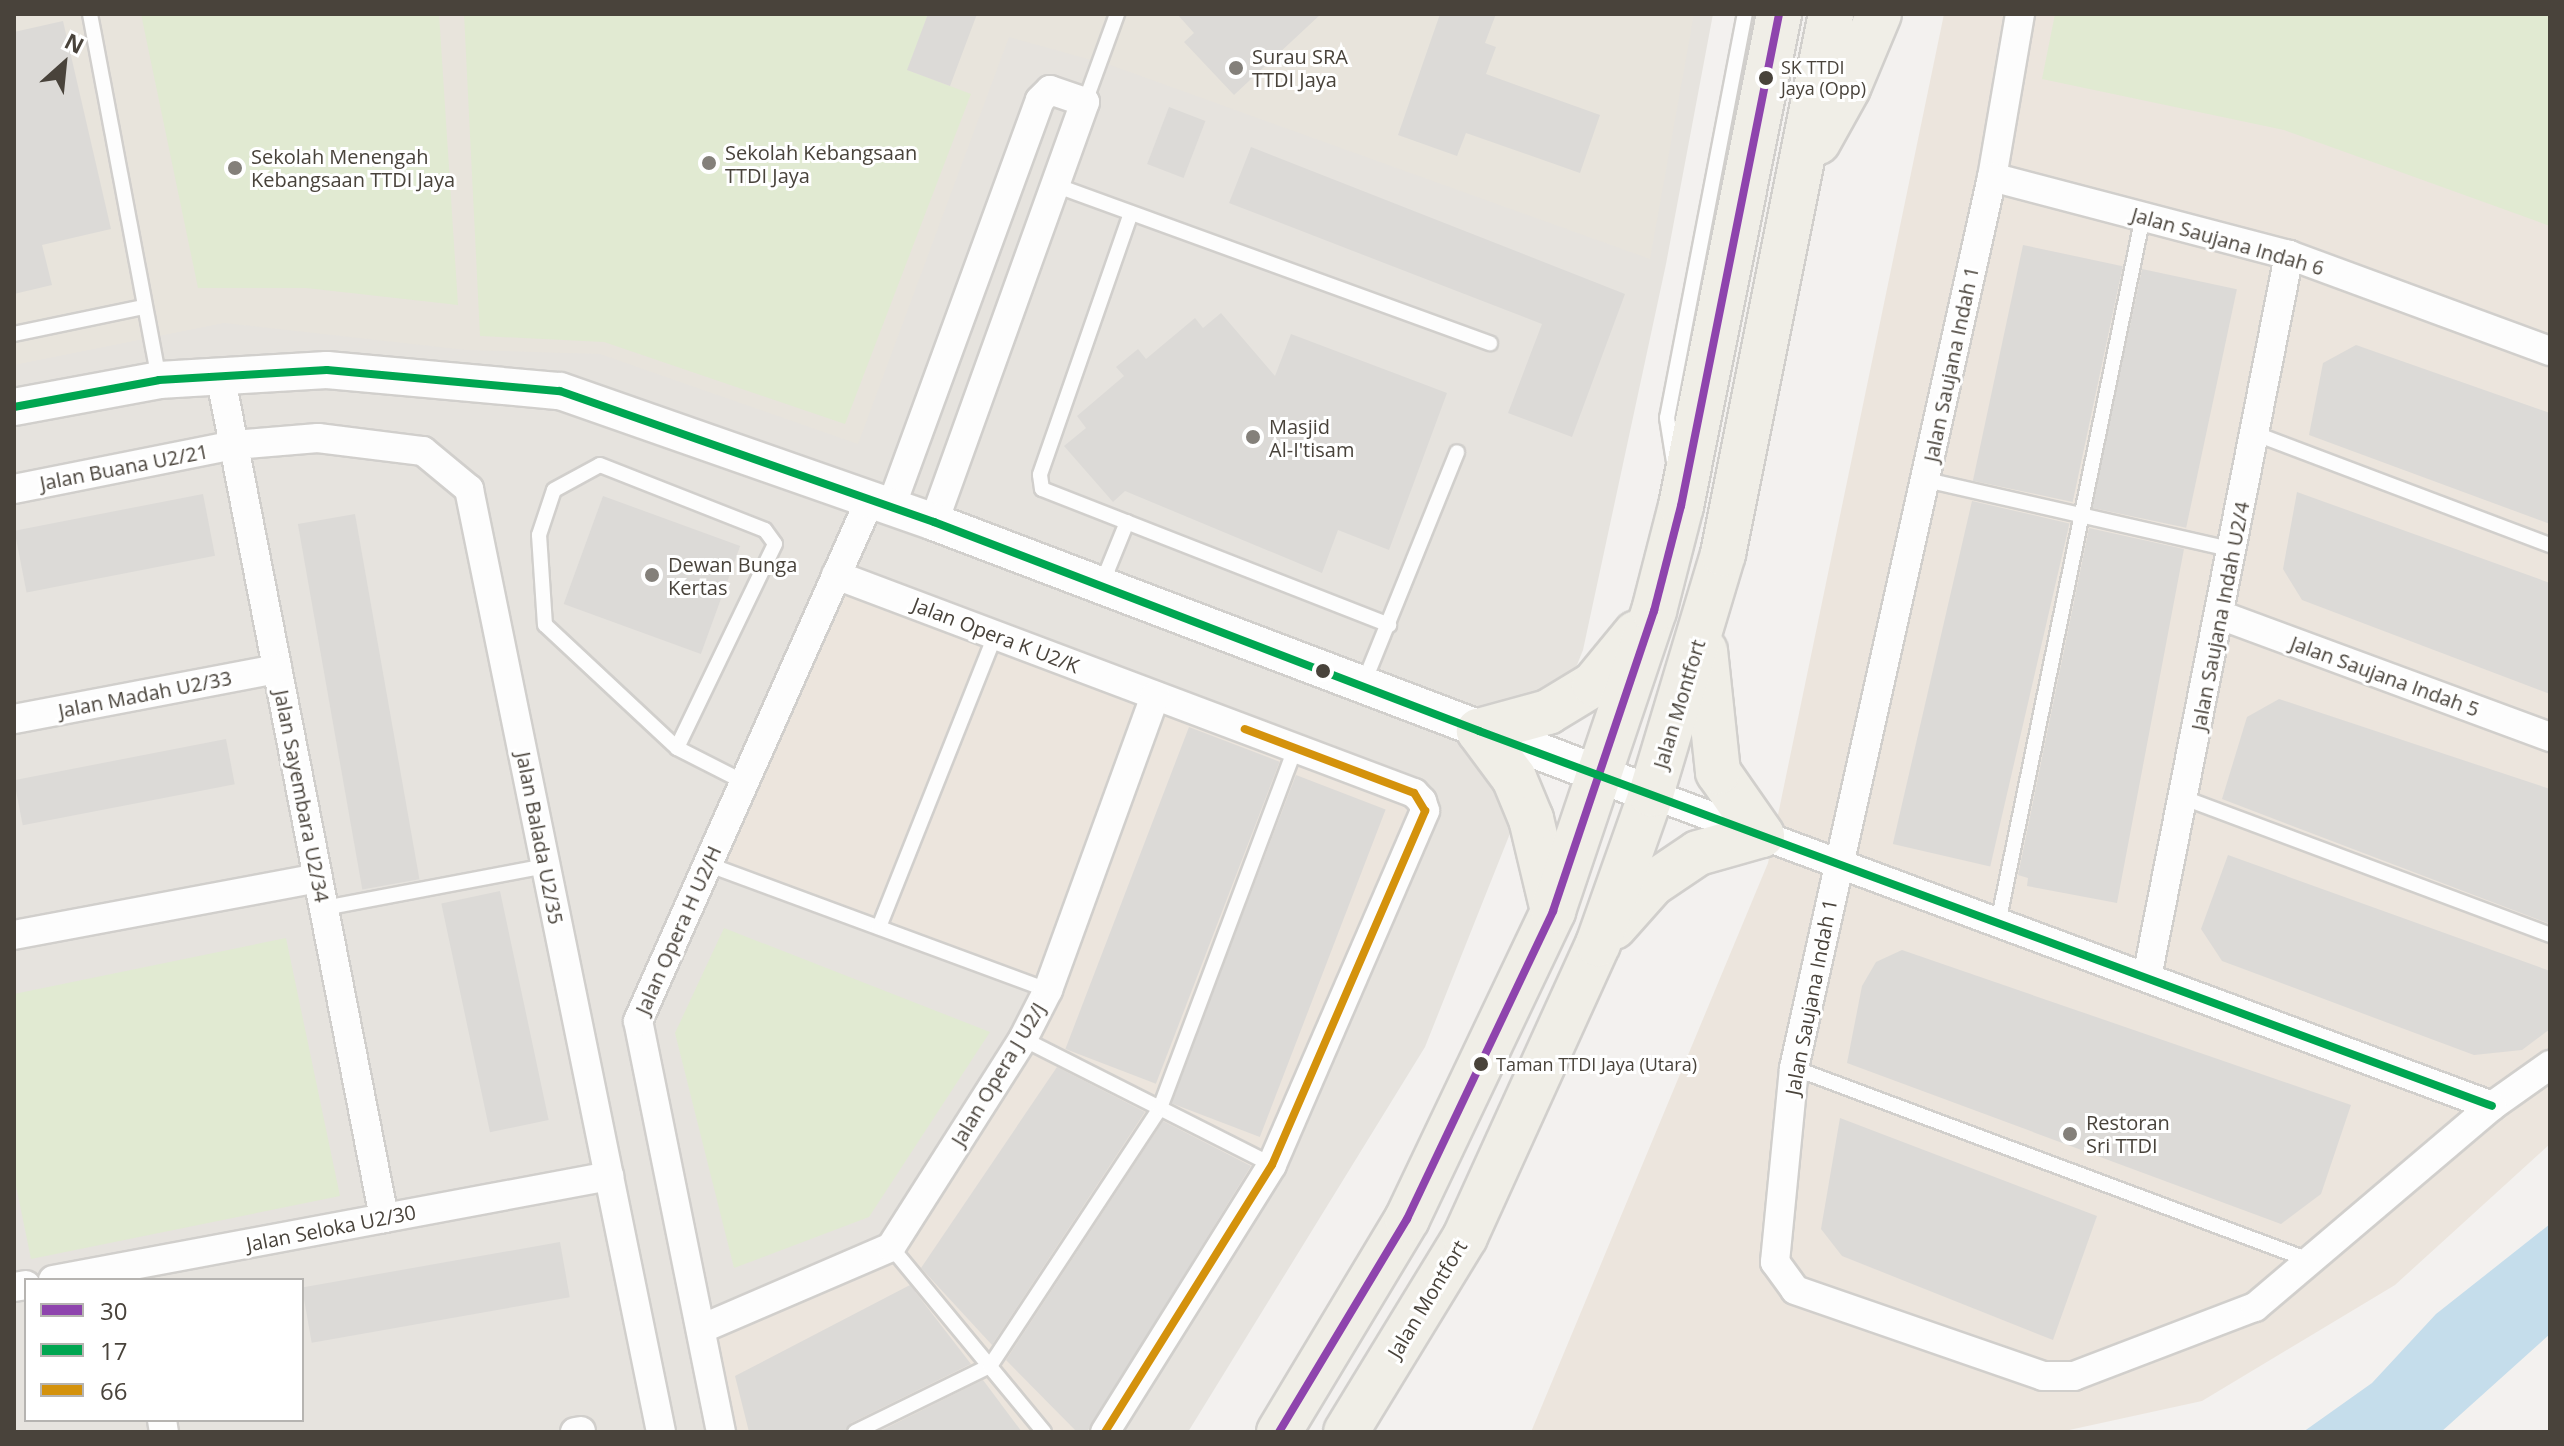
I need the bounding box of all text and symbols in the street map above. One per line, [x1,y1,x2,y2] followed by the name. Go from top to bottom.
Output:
[24,24,104,104] north arrow
[60,25,90,60] text: N
[1252,44,1348,91] place label: Surau SRA TTDI Jaya
[1781,57,1866,100] place label: SK TTDI Jaya (Opp)
[1227,59,1245,77] marker: Surau SRA TTDI Jaya
[1758,70,1774,86] marker: SK TTDI Jaya (Opp)
[725,140,917,187] place label: Sekolah Kebangsaan TTDI Jaya
[251,144,455,191] place label: Sekolah Menengah Kebangsaan TTDI Jaya
[700,154,718,172] marker: Sekolah Kebangsaan TTDI Jaya
[226,159,244,177] marker: Sekolah Menengah Kebangsaan TTDI Jaya
[2129,202,2327,280] street label: Jalan Saujana Indah 6
[1919,264,1983,464] street label: Jalan Saujana Indah 1
[1269,414,1354,461] place label: Masjid Al-I'tisam
[1244,428,1262,446] marker: Masjid Al-I'tisam
[38,439,210,495] street label: Jalan Buana U2/21
[2186,500,2254,732] street label: Jalan Saujana Indah U2/4
[668,552,797,599] place label: Dewan Bunga Kertas
[643,566,661,584] marker: Dewan Bunga Kertas
[909,592,1083,678] street label: Jalan Opera K U2/K
[2287,631,2483,721] street label: Jalan Saujana Indah 5
[1648,637,1710,771] street label: Jalan Montfort
[1315,663,1331,679] unlabelled marker
[56,665,234,723] street label: Jalan Madah U2/33
[270,688,334,904] street label: Jalan Sayembara U2/34
[512,750,568,926] street label: Jalan Balada U2/35
[630,842,726,1018] street label: Jalan Opera H U2/H
[1780,897,1842,1097] street label: Jalan Saujana Indah 1
[946,998,1050,1150] street label: Jalan Opera J U2/J
[1496,1053,1697,1075] place label: Taman TTDI Jaya (Utara)
[1473,1056,1489,1072] marker: Taman TTDI Jaya (Utara)
[2086,1110,2170,1157] place label: Restoran Sri TTDI
[2061,1125,2079,1143] marker: Restoran Sri TTDI
[244,1200,418,1256] street label: Jalan Seloka U2/30
[1382,1236,1472,1362] street label: Jalan Montfort
[24,1278,304,1422] legend
[100,1294,127,1327] text: 30
[100,1334,127,1367] text: 17
[100,1374,127,1407] text: 66

